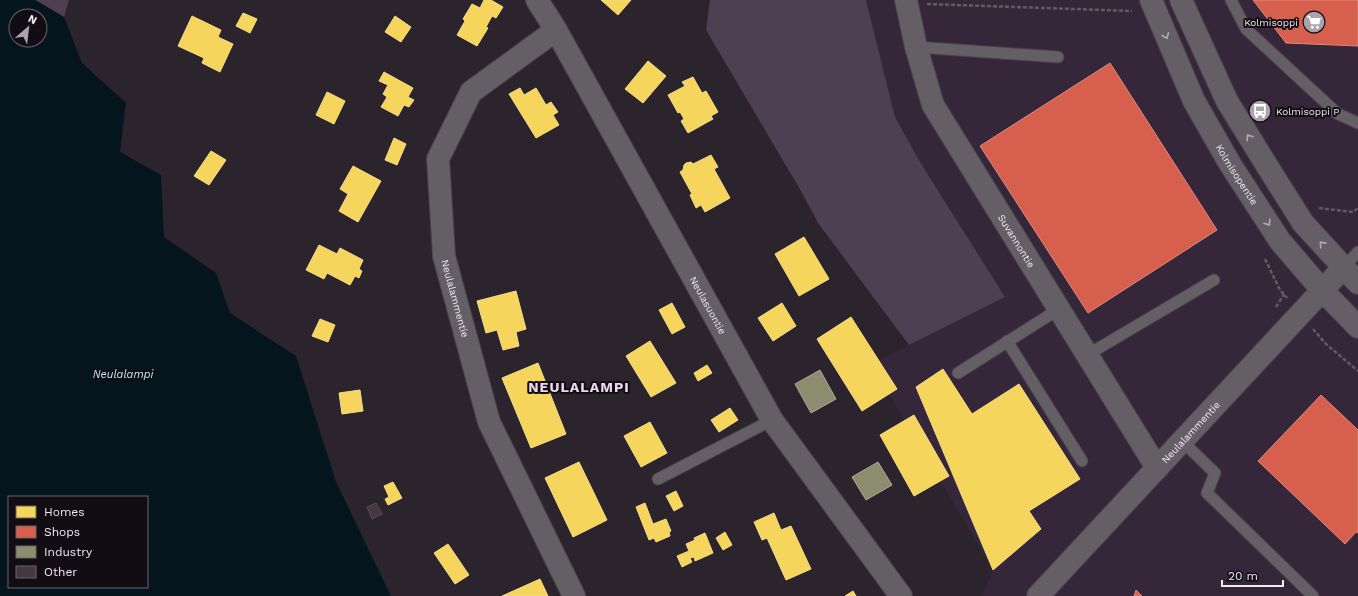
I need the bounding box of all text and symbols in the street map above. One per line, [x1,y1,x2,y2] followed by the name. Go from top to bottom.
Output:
[8,8,48,48] north arrow
[1301,9,1327,35] supermarket icon: Kolmisoppi
[26,12,39,27] text: N
[1244,17,1298,28] place label: Kolmisoppi
[1161,32,1169,39] one-way arrow
[1247,98,1273,124] bus stop icon: Kolmisoppi P
[1276,106,1339,117] place label: Kolmisoppi P
[1247,134,1254,141] one-way arrow
[1214,142,1260,207] street label: Kolmisopentie
[996,212,1037,270] street label: Suvannontie
[1264,219,1271,226] one-way arrow
[1320,242,1327,249] one-way arrow
[439,258,471,339] street label: Neulalammentie
[688,275,728,336] street label: Neulasuontie
[93,368,154,381] water label: Neulalampi
[528,379,630,395] district label: NEULALAMPI
[1160,399,1222,465] street label: Neulalammentie
[8,496,148,588] legend
[44,505,85,519] text: Homes
[44,525,80,539] text: Shops
[44,545,93,559] text: Industry
[1222,562,1283,588] scale bar
[44,565,77,579] text: Other
[1228,569,1258,583] text: 20 m

